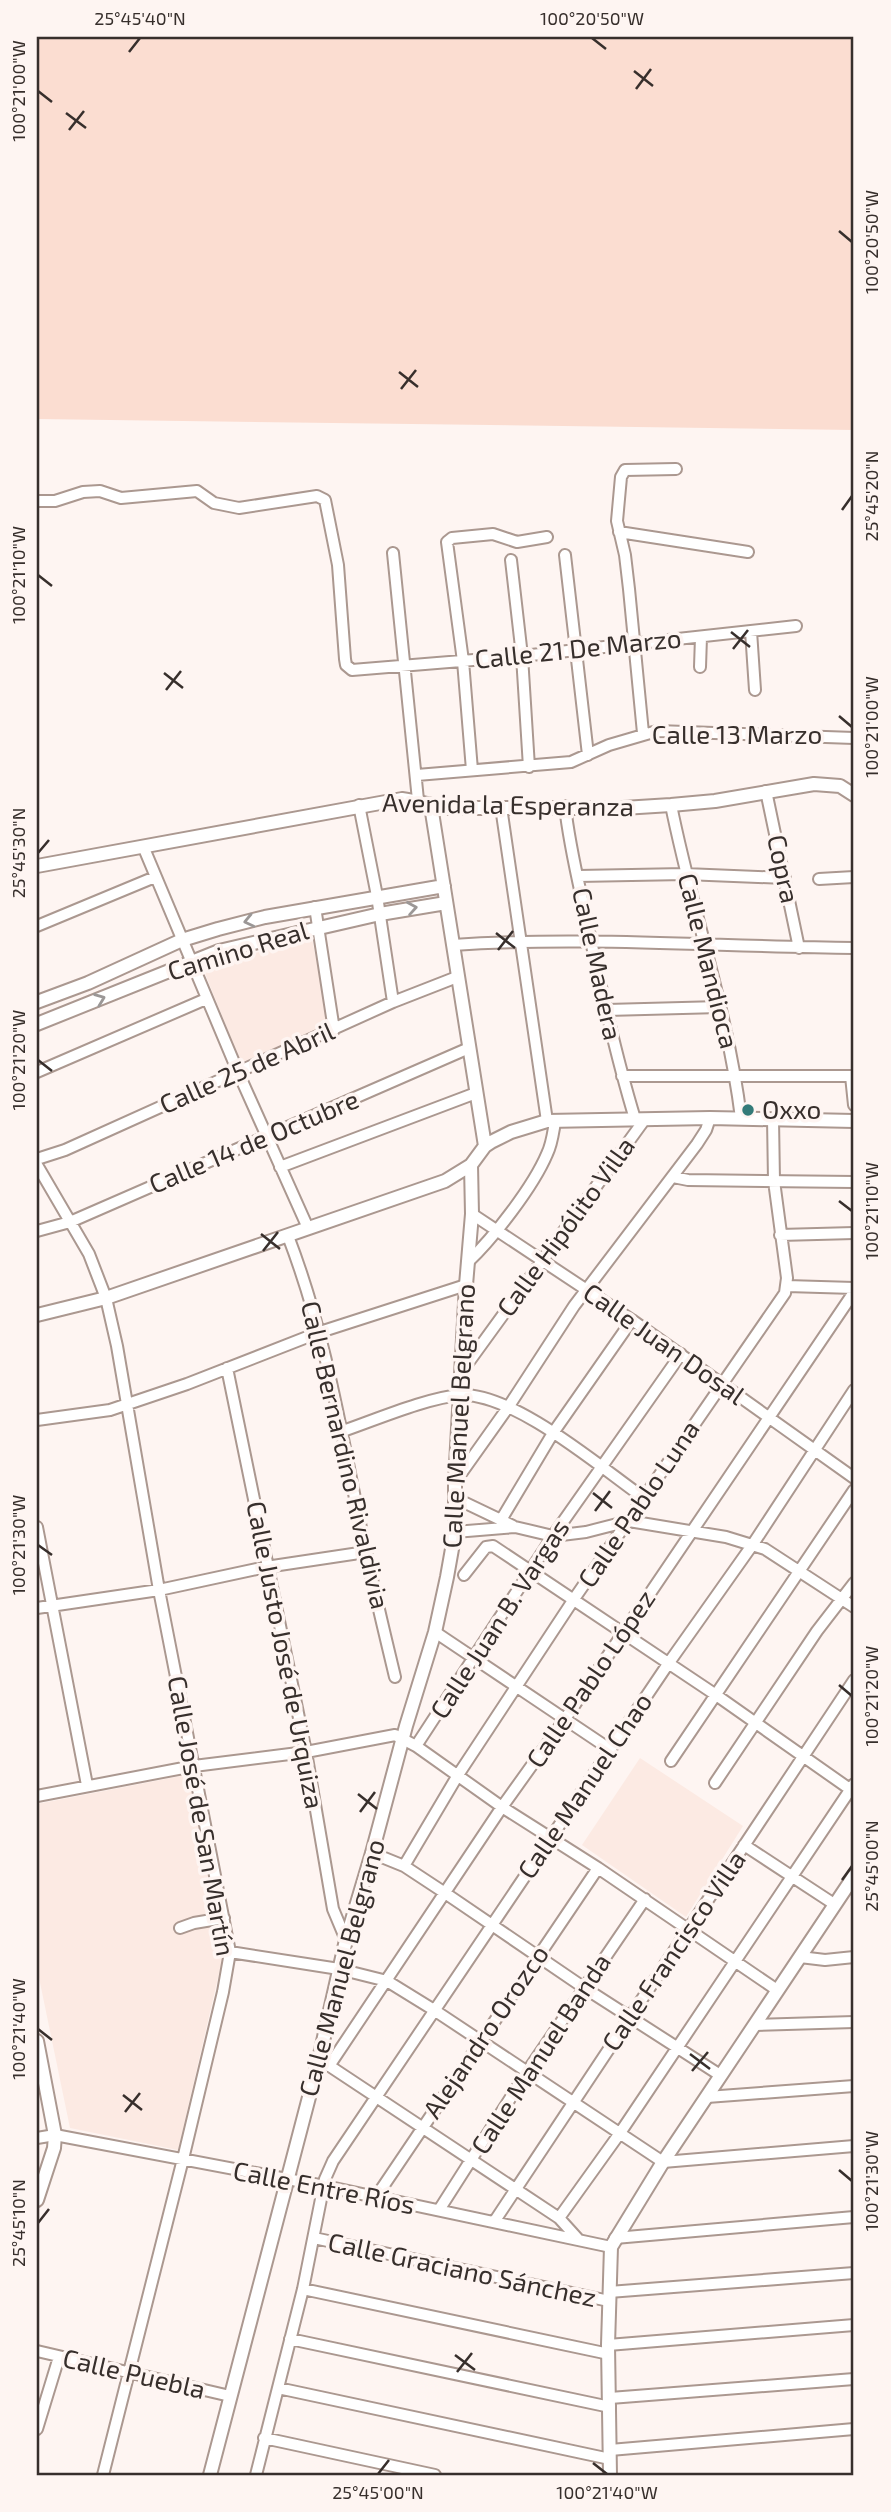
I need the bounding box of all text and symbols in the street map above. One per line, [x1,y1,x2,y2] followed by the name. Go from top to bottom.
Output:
[94,7,186,29] text: 25°45'40"N
[540,7,644,29] text: 100°20'50"W
[7,40,29,142] text: 100°21'00"W
[860,190,882,294] text: 100°20'50"W
[860,451,882,541] text: 25°45'20"N
[7,526,29,624] text: 100°21'10"W
[473,621,683,674] street label: Calle 21 De Marzo
[860,676,882,778] text: 100°21'00"W
[652,718,822,749] street label: Calle 13 Marzo
[382,786,634,821] street label: Avenida la Esperanza
[7,808,29,898] text: 25°45'30"N
[762,832,807,906] street label: Copra
[673,870,746,1052] street label: Calle Mandioca
[567,885,630,1043] street label: Calle Madera
[406,901,418,916] one-way arrow
[163,913,312,986] street label: Camino Real
[243,913,255,927] one-way arrow
[94,993,106,1007] one-way arrow
[7,1010,29,1110] text: 100°21'20"W
[154,1014,339,1119] street label: Calle 25 de Abril
[144,1082,363,1199] street label: Calle 14 de Octubre
[762,1093,821,1124] place label: Oxxo
[740,1102,756,1118] marker: Oxxo
[489,1130,640,1322] street label: Calle Hipólito Villa
[860,1162,882,1260] text: 100°21'10"W
[578,1276,752,1410] street label: Calle Juan Dosal
[435,1283,480,1549] street label: Calle Manuel Belgrano
[296,1298,397,1612] street label: Calle Bernardino Rivaldivia
[571,1414,705,1592] street label: Calle Pablo Luna
[7,1495,29,1595] text: 100°21'30"W
[241,1498,332,1811] street label: Calle Justo José de Urquiza
[423,1513,575,1724] street label: Calle Juan B. Vargas
[519,1584,661,1773] street label: Calle Pablo López
[860,1646,882,1746] text: 100°21'20"W
[163,1673,242,1958] street label: Calle José de San Martín
[510,1686,657,1884] street label: Calle Manuel Chao
[860,1820,882,1912] text: 25°45'00"N
[291,1836,390,2100] street label: Calle Manuel Belgrano
[594,1844,751,2056] street label: Calle Francisco Villa
[415,1939,554,2124] street label: Alejandro Orozco
[463,1947,616,2159] street label: Calle Manuel Banda
[7,1978,29,2080] text: 100°21'40"W
[860,2131,882,2231] text: 100°21'30"W
[231,2154,418,2219] street label: Calle Entre Ríos
[7,2179,29,2267] text: 25°45'10"N
[325,2225,599,2312] street label: Calle Graciano Sánchez
[60,2341,209,2404] street label: Calle Puebla
[332,2481,424,2503] text: 25°45'00"N
[556,2481,658,2503] text: 100°21'40"W

